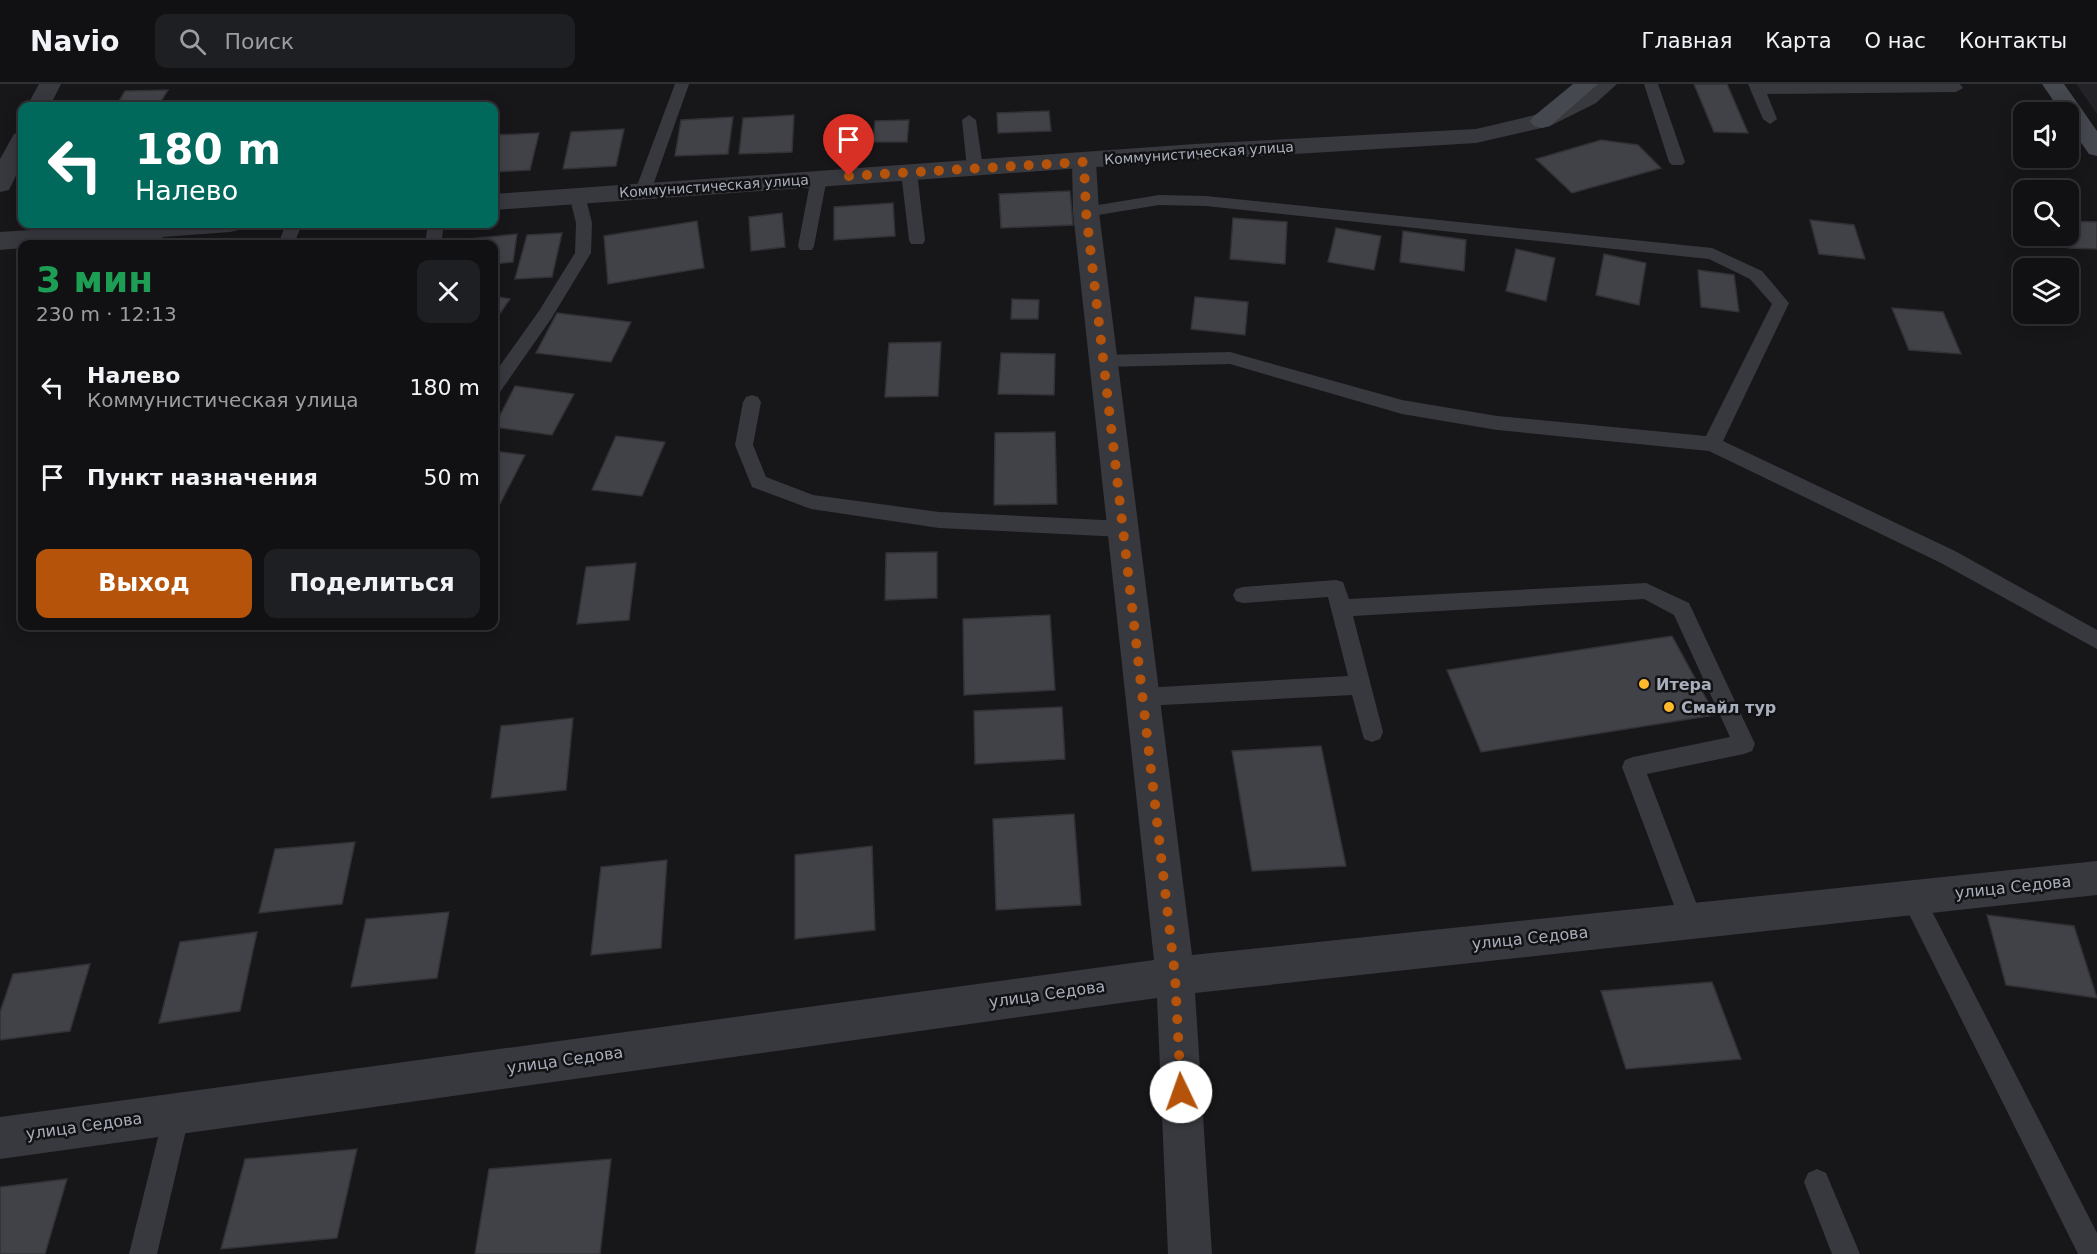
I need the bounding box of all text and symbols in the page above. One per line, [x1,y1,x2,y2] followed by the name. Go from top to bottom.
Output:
[155,14,575,68] search box
[30,25,119,58] text: Navio
[176,25,209,58] icon: search
[224,29,294,54] text: Поиск
[1642,29,1732,53] text: Главная
[1765,29,1832,53] text: Карта
[1865,29,1926,53] text: О нас
[1959,29,2067,53] text: Контакты
[2013,102,2079,324] map controls
[2013,102,2079,168] button: sound
[823,114,874,176] pin
[832,123,865,156] icon: arrive
[135,125,281,174] text: 180 m
[36,126,114,204] icon: left
[1104,138,1294,168] street label: Коммунистическая улица
[619,171,809,201] street label: Коммунистическая улица
[135,175,238,206] text: Налево
[2013,180,2079,246] button: search
[2013,258,2079,324] button: layers
[36,259,153,300] text: 3 мин
[417,260,480,323] button: close
[36,302,177,326] text: 230 m · 12:13
[87,363,180,388] text: Налево
[36,371,69,404] icon: left
[410,375,480,400] text: 180 m
[87,388,359,412] text: Коммунистическая улица
[36,461,69,494] icon: arrive
[87,465,318,490] text: Пункт назначения
[424,465,480,490] text: 50 m
[36,549,252,618] button: Выход
[264,549,480,618] button: Поделиться
[1656,675,1712,694] place label: Итера
[1637,677,1651,691] marker: Итера
[1681,698,1776,717] place label: Смайл тур
[1662,700,1676,714] marker: Смайл тур
[1954,871,2072,903] street label: улица Седова
[1471,922,1589,954] street label: улица Седова
[988,976,1106,1012] street label: улица Седова
[506,1042,624,1078] street label: улица Седова
[1149,1060,1213,1124] position arrow
[25,1108,143,1144] street label: улица Седова

